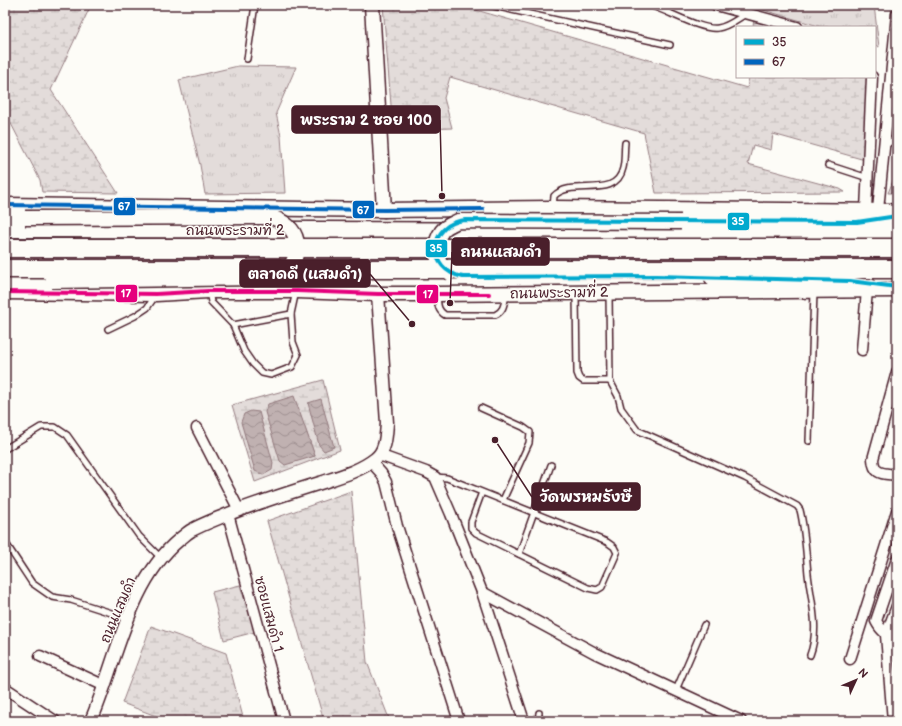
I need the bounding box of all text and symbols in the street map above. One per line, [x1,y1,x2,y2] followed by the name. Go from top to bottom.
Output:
[736,26,876,78] legend
[772,35,786,50] text: 35
[772,55,785,70] text: 67
[292,106,440,133] callout: พระราม 2 ซอย 100
[300,111,432,130] text: พระราม 2 ซอย 100
[113,197,136,216] line badge: 67
[118,200,130,213] text: 67
[352,200,375,219] line badge: 67
[357,204,369,217] text: 67
[727,212,750,231] line badge: 35
[732,215,745,228] text: 35
[186,217,285,239] street label: ถนนพระรามที่ 2
[452,238,549,265] callout: ถนนแสมดำ
[425,239,448,258] line badge: 35
[430,242,443,255] text: 35
[460,242,542,262] text: ถนนแสมดำ
[240,260,370,287] callout: ตลาดดี (แสมดำ)
[248,264,362,284] text: ตลาดดี (แสมดำ)
[510,279,609,302] street label: ถนนพระรามที่ 2
[115,284,138,303] line badge: 17
[416,284,439,304] line badge: 17
[121,287,131,300] text: 17
[423,288,433,301] text: 17
[532,483,640,510] callout: วัดพรหมรังษี
[540,487,632,507] text: วัดพรหมรังษี
[251,574,287,654] street label: ซอยแสมดำ 1
[97,575,139,645] street label: ถนนแสมดำ
[836,660,876,700] north arrow
[855,666,870,681] text: N

